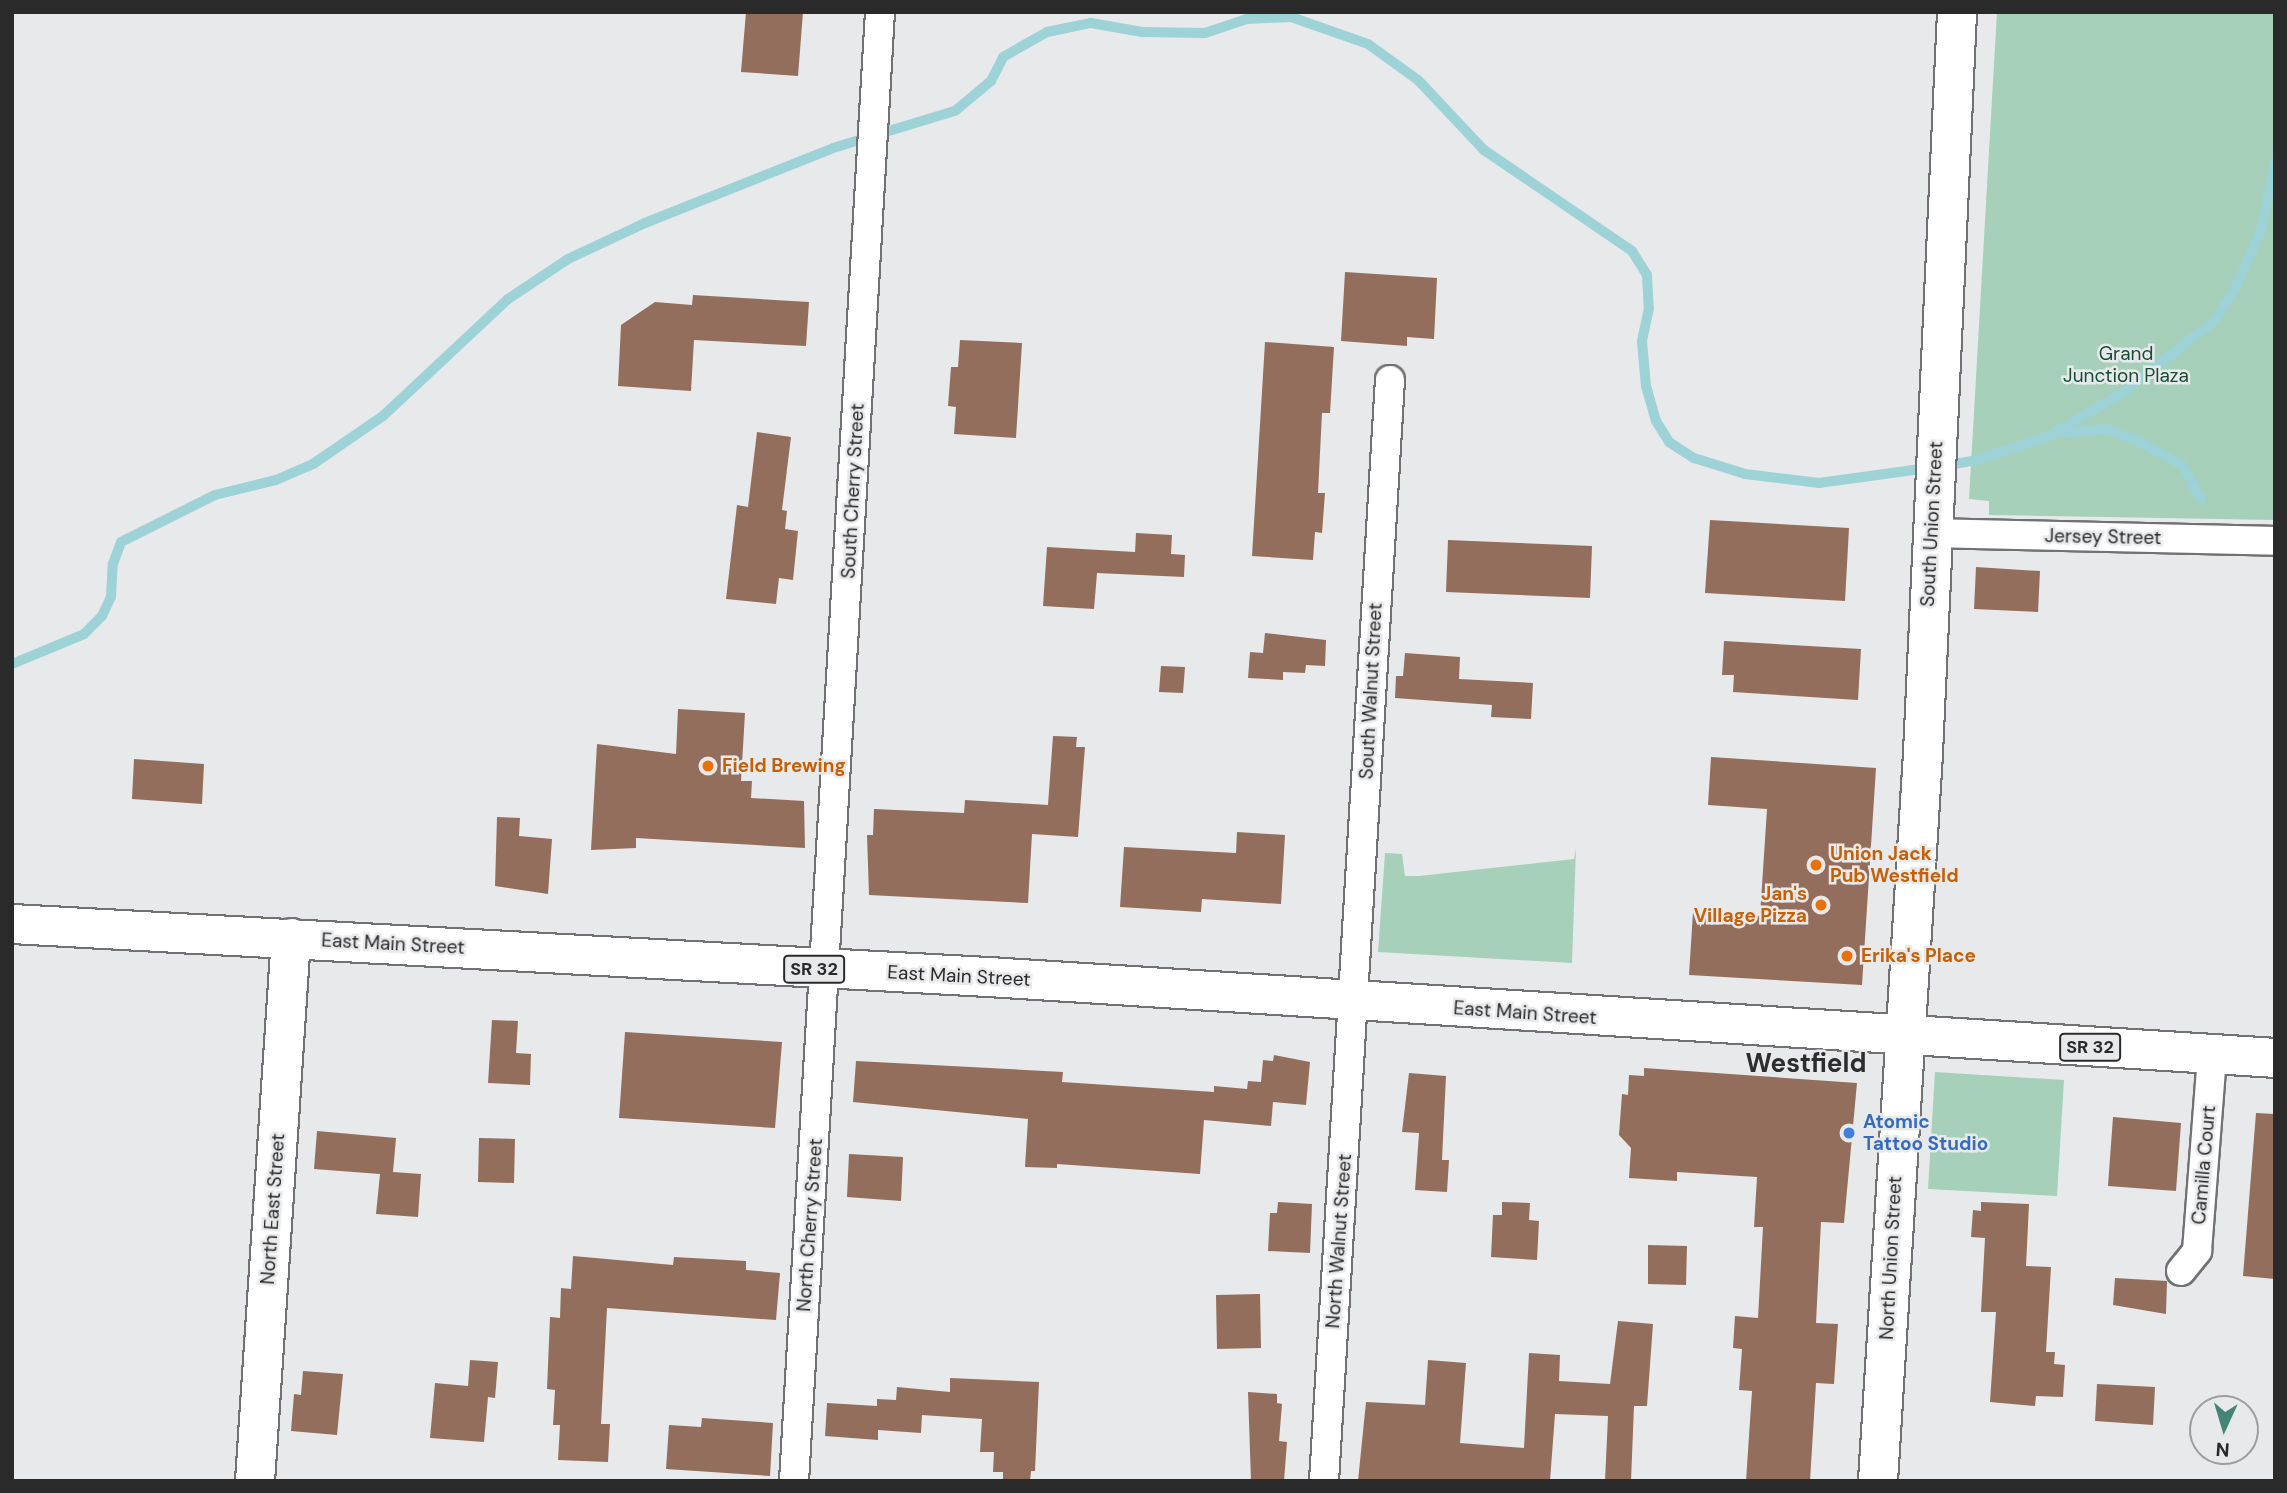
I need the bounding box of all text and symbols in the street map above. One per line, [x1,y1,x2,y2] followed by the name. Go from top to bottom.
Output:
[2063,343,2189,387] park label: Grand Junction Plaza
[837,403,869,579] street label: South Cherry Street
[1916,441,1948,607] street label: South Union Street
[2044,525,2162,549] street label: Jersey Street
[1355,602,1387,780] street label: South Walnut Street
[722,755,846,777] place label: Field Brewing
[700,758,716,774] marker: Field Brewing
[1830,843,1959,887] place label: Union Jack Pub Westfield
[1808,857,1824,873] marker: Union Jack Pub Westfield
[1694,883,1807,927] place label: Jan's Village Pizza
[1813,897,1829,913] marker: Jan's Village Pizza
[321,929,465,959] street label: East Main Street
[1861,945,1976,967] place label: Erika's Place
[1839,948,1855,964] marker: Erika's Place
[782,954,846,984] road number: SR 32
[887,961,1031,991] street label: East Main Street
[1453,997,1597,1029] street label: East Main Street
[2058,1032,2122,1062] road number: SR 32
[1746,1048,1866,1080] district label: Westfield
[2187,1104,2221,1226] street label: Camilla Court
[1863,1111,1988,1155] place label: Atomic Tattoo Studio
[1841,1125,1857,1141] marker: Atomic Tattoo Studio
[256,1133,290,1285] street label: North East Street
[793,1138,827,1312] street label: North Cherry Street
[1322,1153,1356,1329] street label: North Walnut Street
[1875,1176,1907,1340] street label: North Union Street
[2189,1395,2259,1465] north arrow
[2215,1437,2230,1462] text: N

